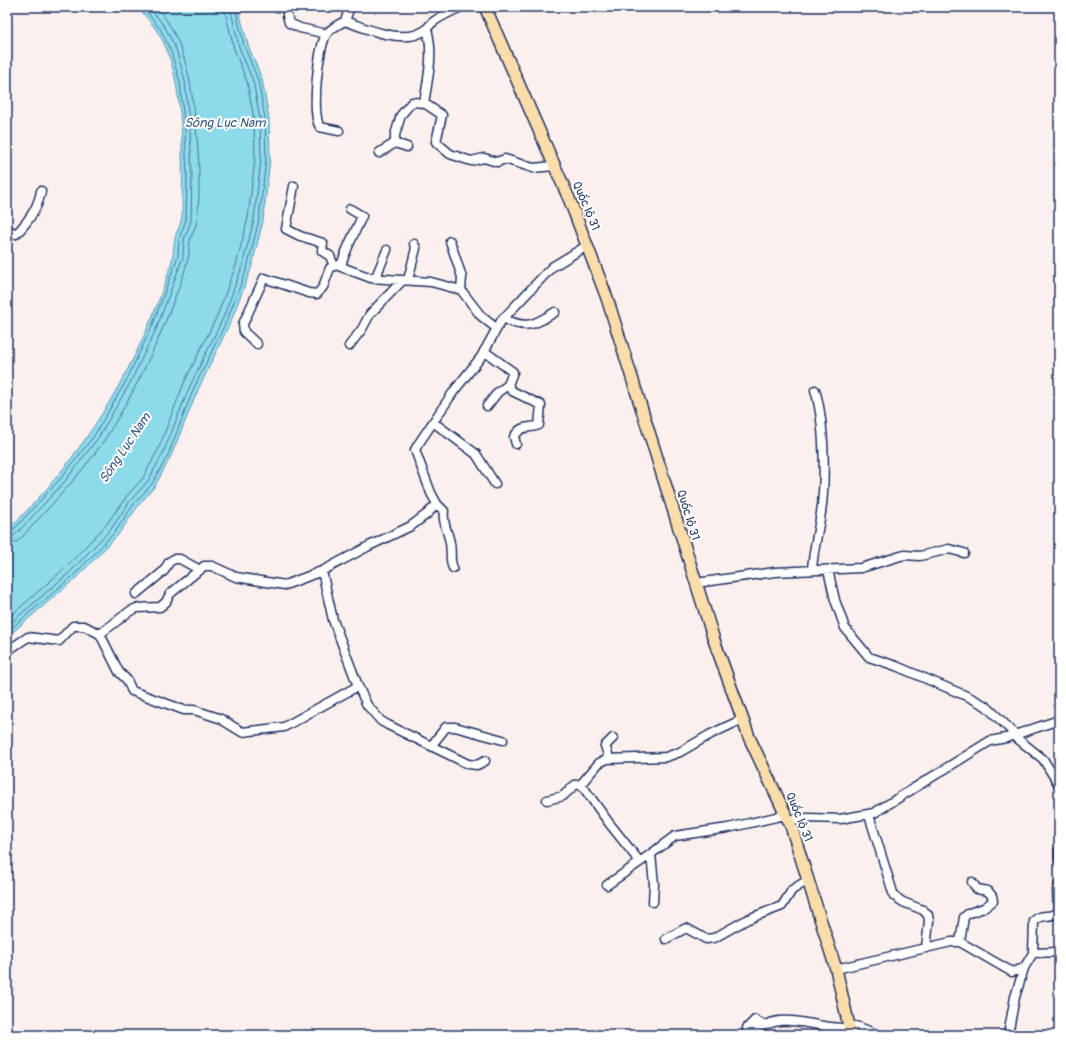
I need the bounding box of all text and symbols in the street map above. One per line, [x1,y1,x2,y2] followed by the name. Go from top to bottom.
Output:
[184,115,267,131] water label: Sông Lục Nam
[569,179,604,233] street label: Quốc lộ 31
[96,409,155,486] water label: Sông Lục Nam
[673,488,704,542] street label: Quốc lộ 31
[782,790,817,844] street label: Quốc lộ 31

